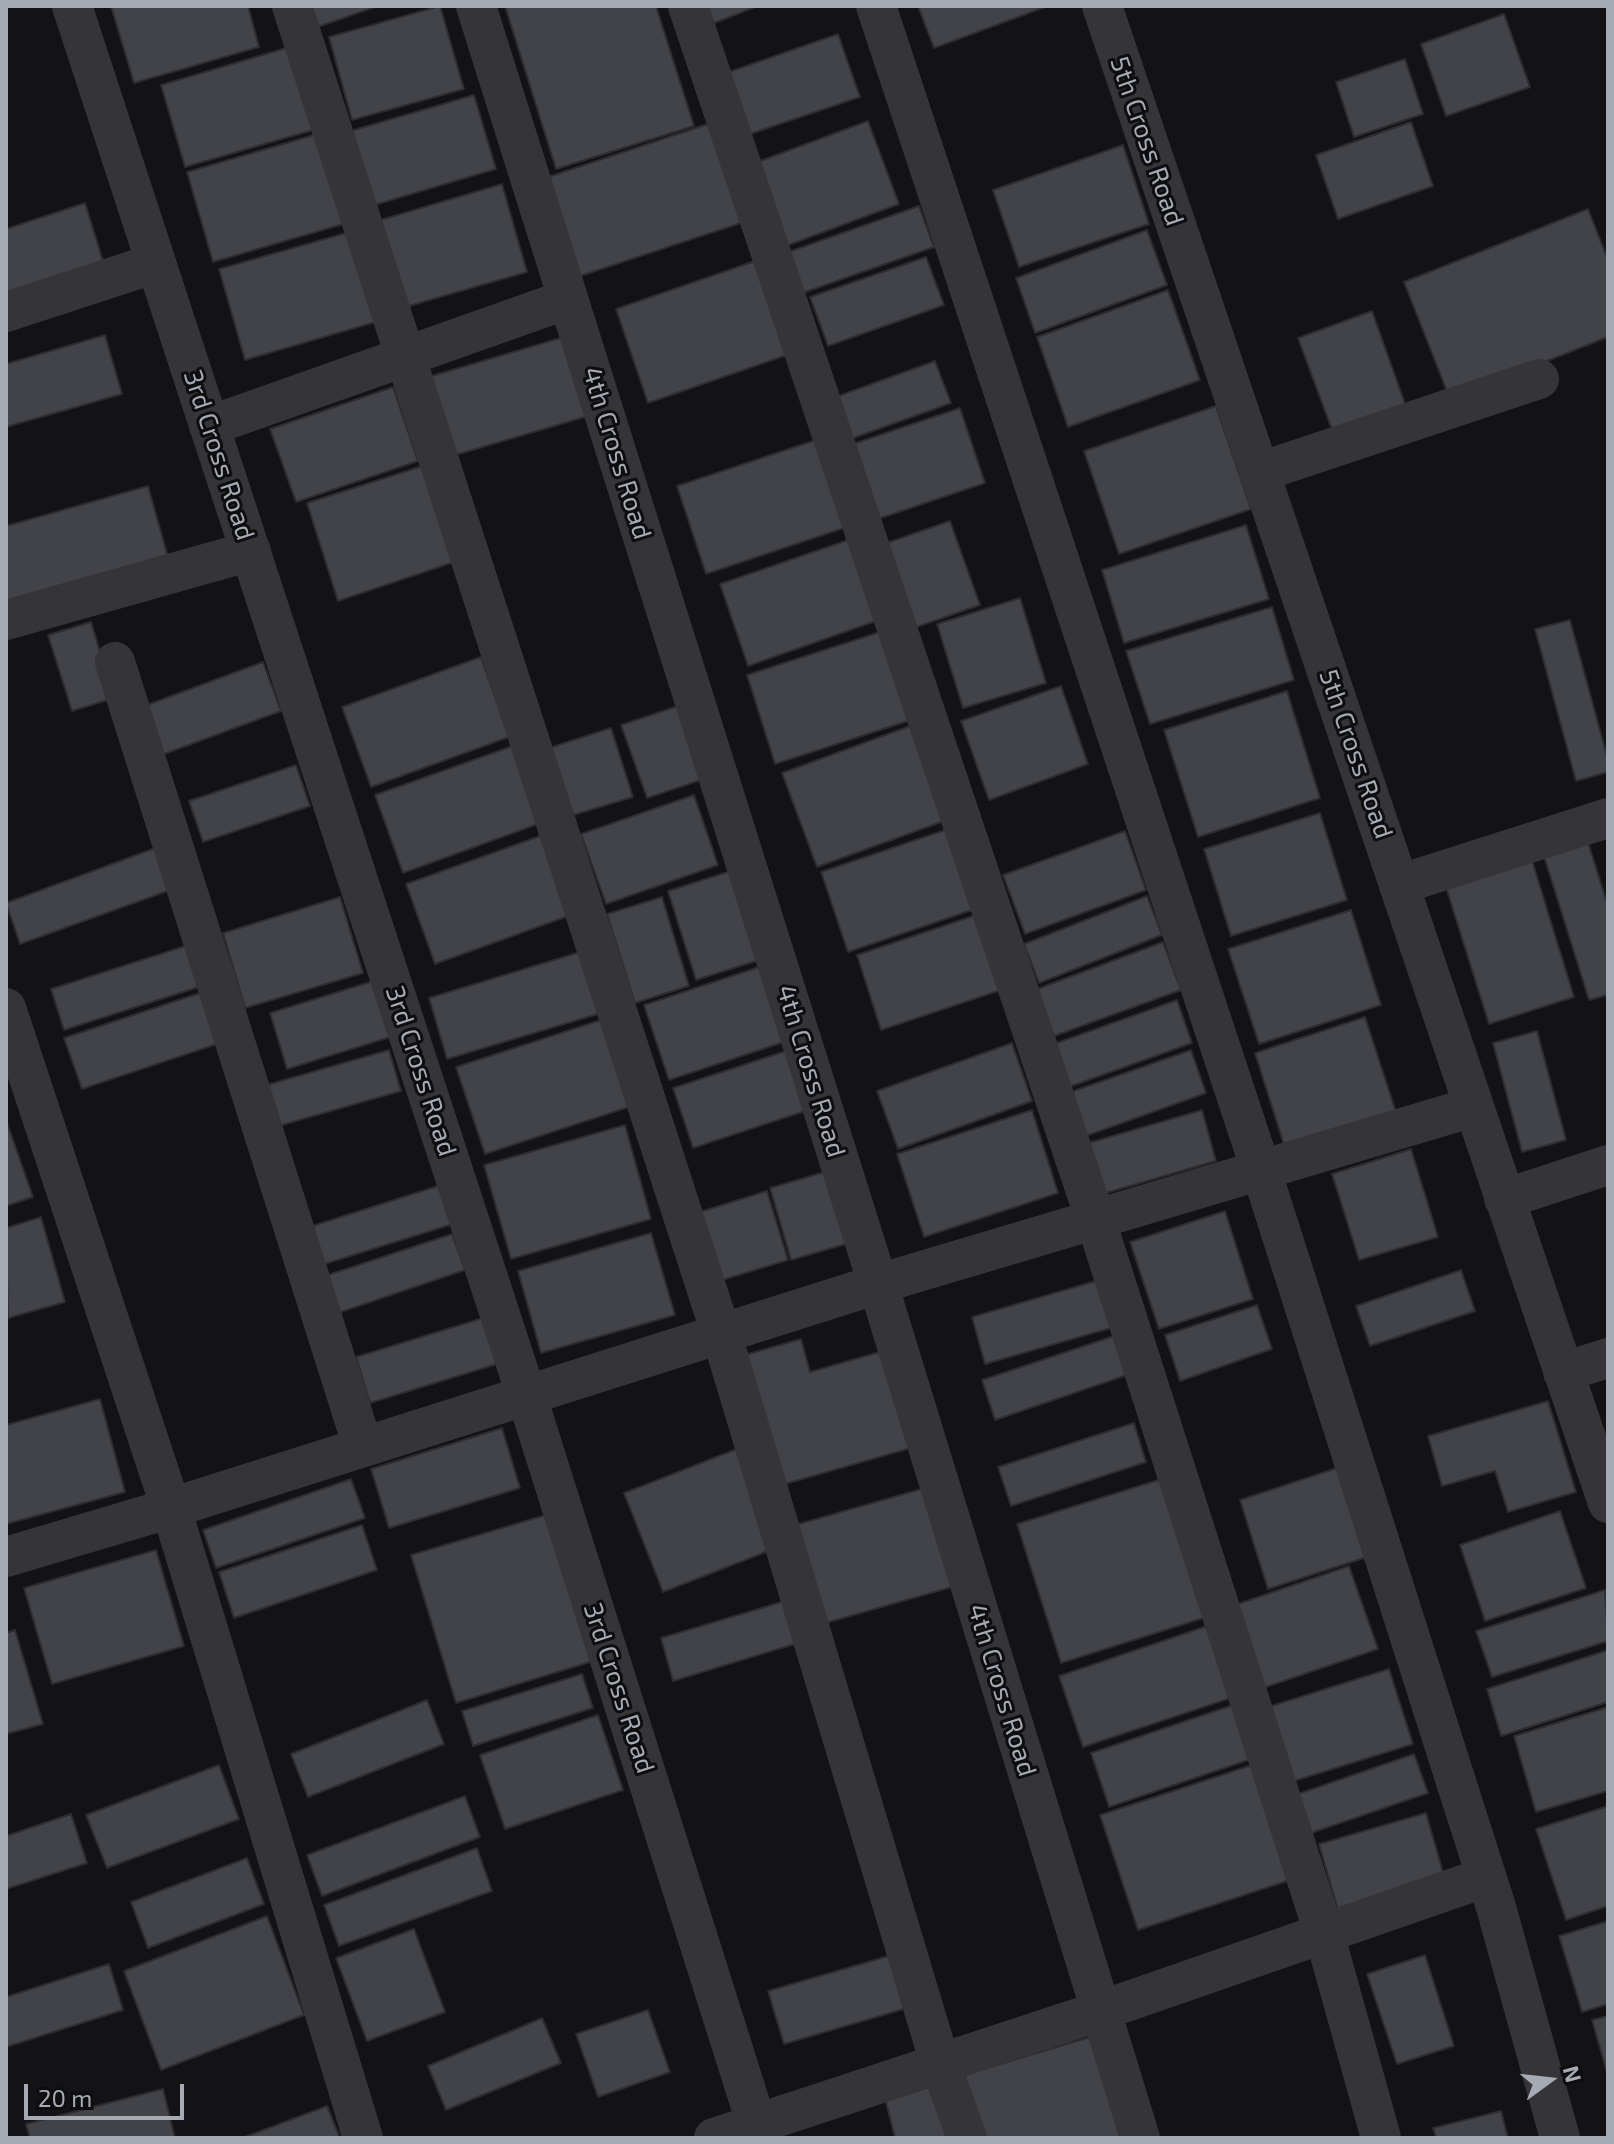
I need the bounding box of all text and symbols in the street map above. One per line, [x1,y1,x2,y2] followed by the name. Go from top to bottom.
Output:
[1104,52,1190,230] street label: 5th Cross Road
[576,363,658,543] street label: 4th Cross Road
[177,366,261,544] street label: 3rd Cross Road
[1313,665,1399,843] street label: 5th Cross Road
[770,981,852,1161] street label: 4th Cross Road
[379,982,463,1160] street label: 3rd Cross Road
[577,1599,661,1777] street label: 3rd Cross Road
[961,1600,1043,1780] street label: 4th Cross Road
[1510,2040,1590,2120] north arrow
[1559,2063,1588,2085] text: N
[28,2068,188,2118] scale bar
[38,2083,92,2112] text: 20 m

